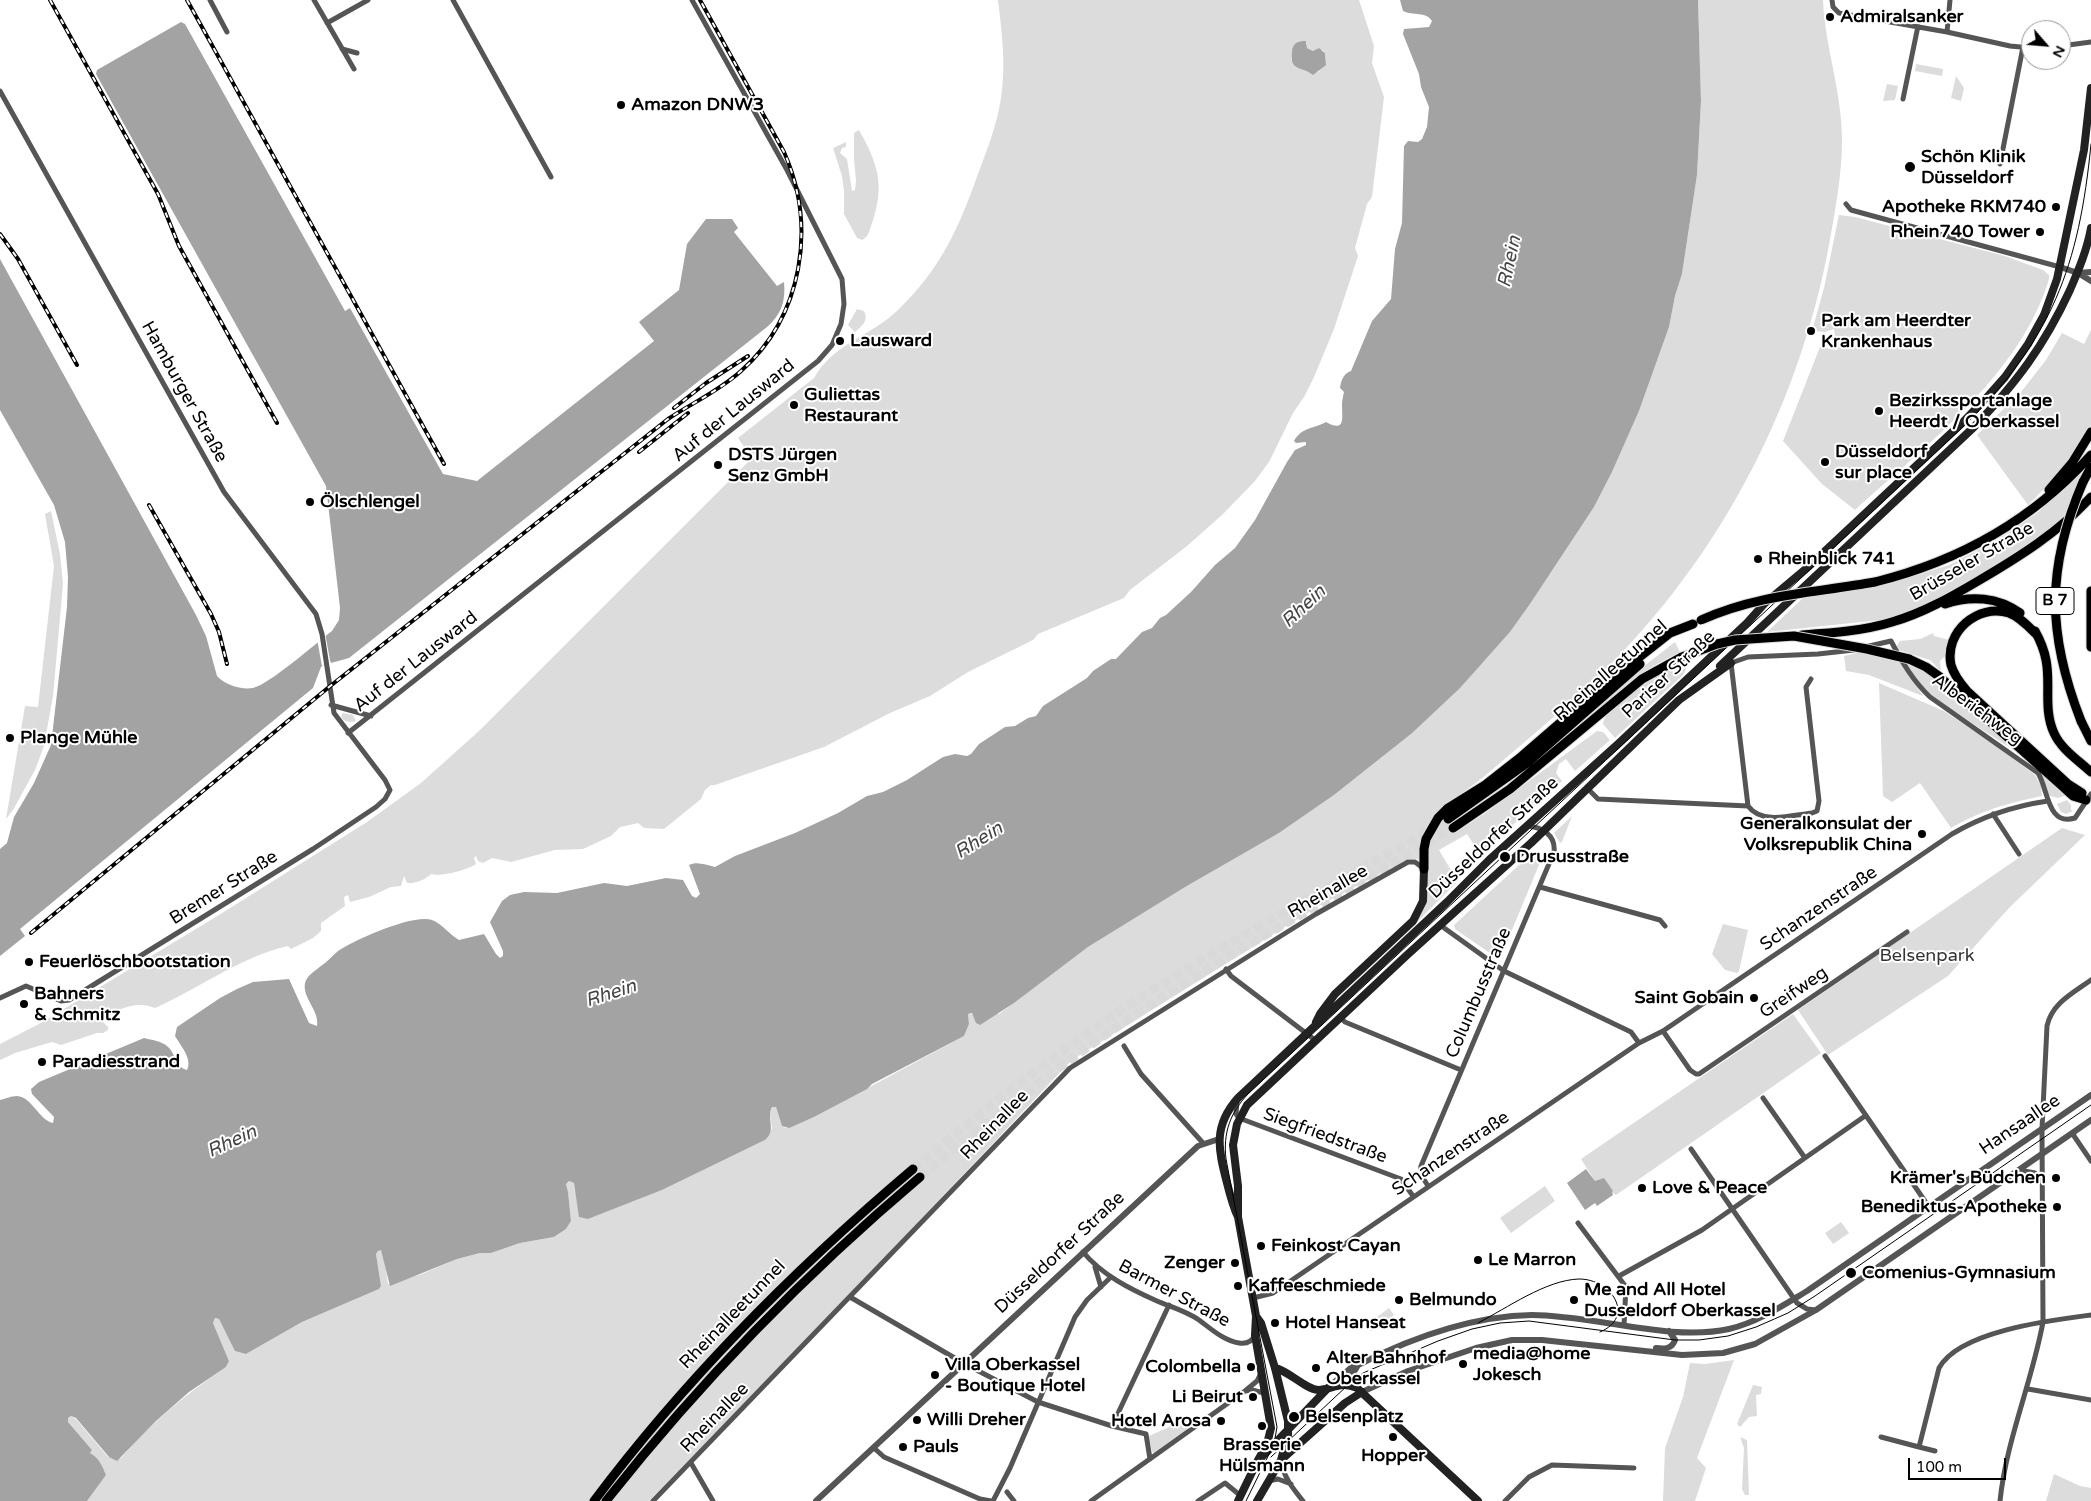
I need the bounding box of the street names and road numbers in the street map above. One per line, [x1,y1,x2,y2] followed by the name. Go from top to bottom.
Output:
[136,318,232,466] street label: Hamburger Straße
[669,355,799,467] street label: Auf der Lausward
[1906,518,2038,606] street label: Brüsseler Straße
[2036,588,2074,614] road number: B 7
[350,607,482,717] street label: Auf der Lausward
[1550,616,1672,726] street label: Rheinalleetunnel
[1618,626,1720,724] street label: Pariser Straße
[1927,670,2027,750] street label: Alberichweg
[1425,772,1563,904] street label: Düsseldorfer Straße
[166,846,282,930] street label: Bremer Straße
[1284,860,1372,924] street label: Rheinallee
[1756,862,1882,956] street label: Schanzenstraße
[1442,924,1516,1062] street label: Columbusstraße
[1756,962,1832,1024] street label: Greifweg
[956,1086,1034,1164] street label: Rheinallee
[1975,1090,2065,1160] street label: Hansaallee
[1260,1104,1390,1168] street label: Siegfriedstraße
[1388,1107,1514,1201] street label: Schanzenstraße
[991,1187,1129,1319] street label: Düsseldorfer Straße
[1114,1255,1234,1333] street label: Barmer Straße
[675,1256,791,1374] street label: Rheinalleetunnel
[676,1379,754,1457] street label: Rheinallee

